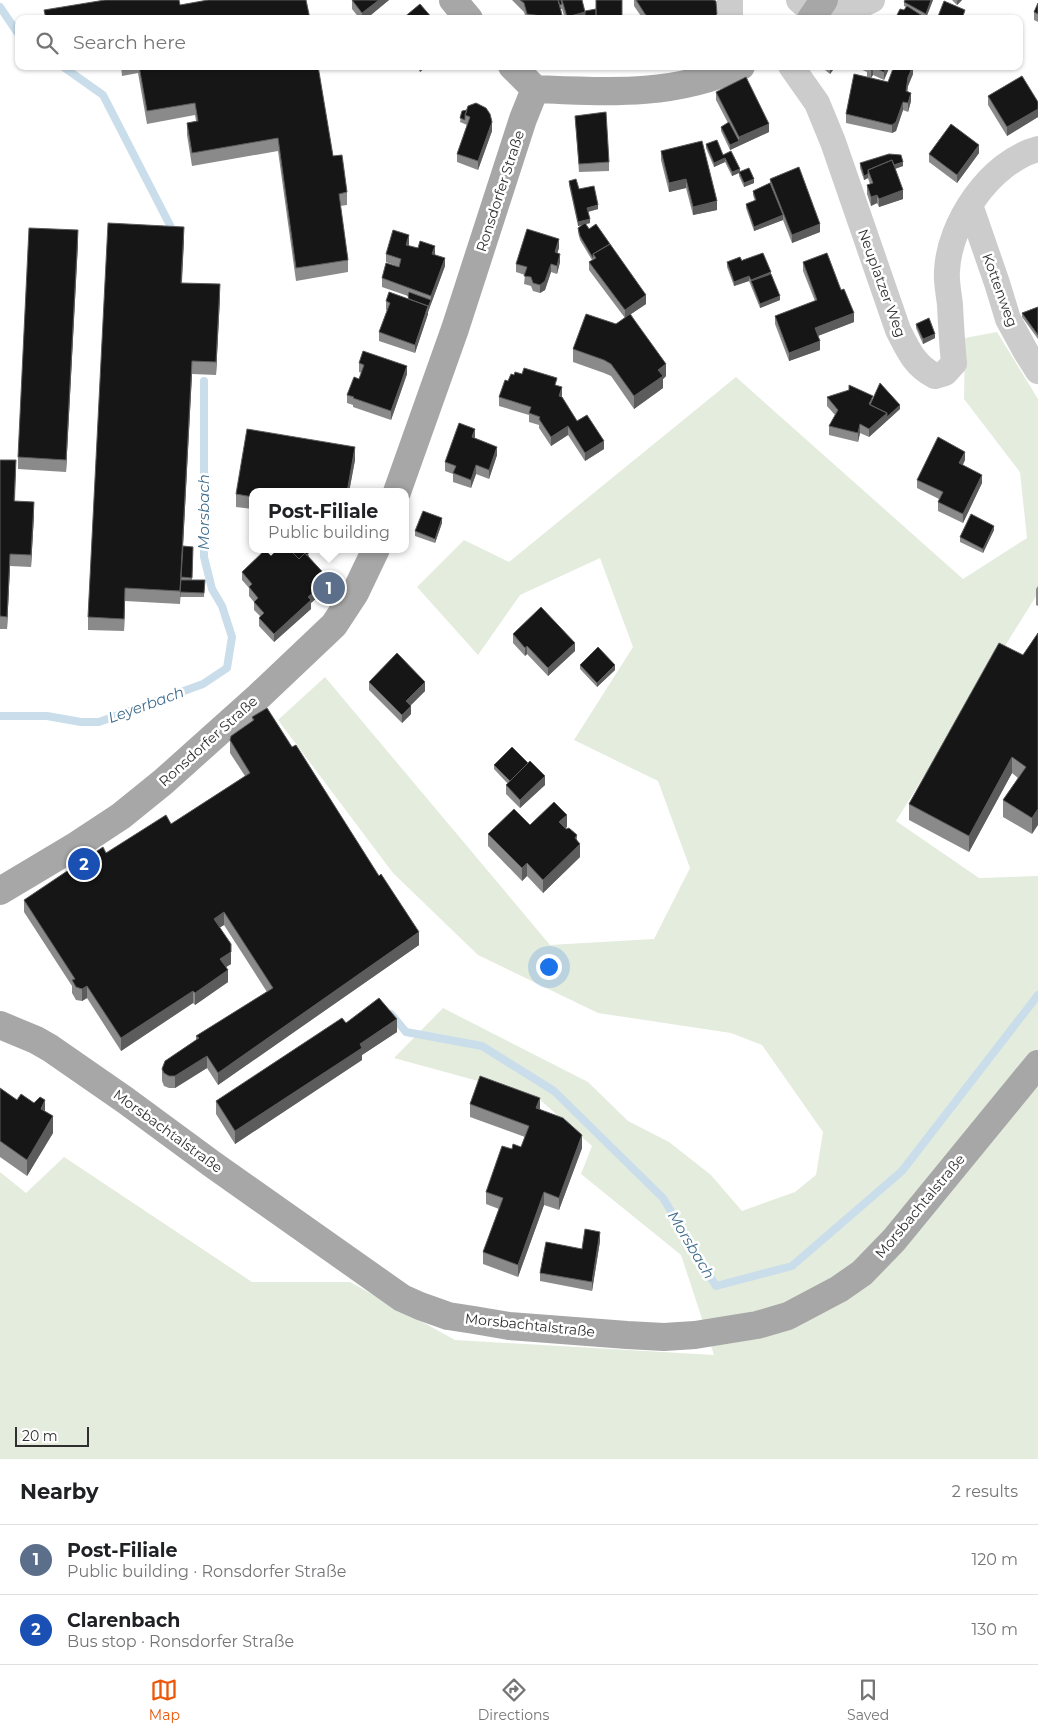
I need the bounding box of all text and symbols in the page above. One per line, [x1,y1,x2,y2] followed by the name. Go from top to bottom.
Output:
[15,15,1023,70] search box
[33,29,61,57] icon: search
[73,31,186,54] text: Search here
[472,128,528,254] street label: Ronsdorfer Straße
[854,226,910,340] street label: Neuplatzer Weg
[978,251,1022,329] street label: Kottenweg
[194,474,213,550] water label: Morsbach
[249,488,409,553] popup
[268,500,378,523] text: Post-Filiale
[268,523,390,542] text: Public building
[313,569,345,607] pin: 1
[105,682,186,727] water label: Leyerbach
[155,692,261,790] street label: Ronsdorfer Straße
[68,845,100,883] pin: 2
[536,954,562,980] your location
[110,1085,226,1177] street label: Morsbachtalstraße
[871,1150,969,1262] street label: Morsbachtalstraße
[664,1207,719,1282] water label: Morsbach
[464,1309,596,1341] street label: Morsbachtalstraße
[15,1424,89,1447] scale bar
[22,1427,58,1445] text: 20 m
[20,1479,99,1504] text: Nearby
[952,1482,1018,1501] text: 2 results
[67,1539,177,1562] text: Post-Filiale
[33,1550,39,1569] text: 1
[971,1550,1018,1569] text: 120 m
[67,1562,346,1581] text: Public building · Ronsdorfer Straße
[67,1609,180,1632] text: Clarenbach
[31,1620,41,1639] text: 2
[971,1620,1018,1639] text: 130 m
[67,1632,294,1651] text: Bus stop · Ronsdorfer Straße
[149,1676,180,1724] tab: Map
[478,1676,549,1724] tab: Directions
[847,1676,889,1724] tab: Saved

